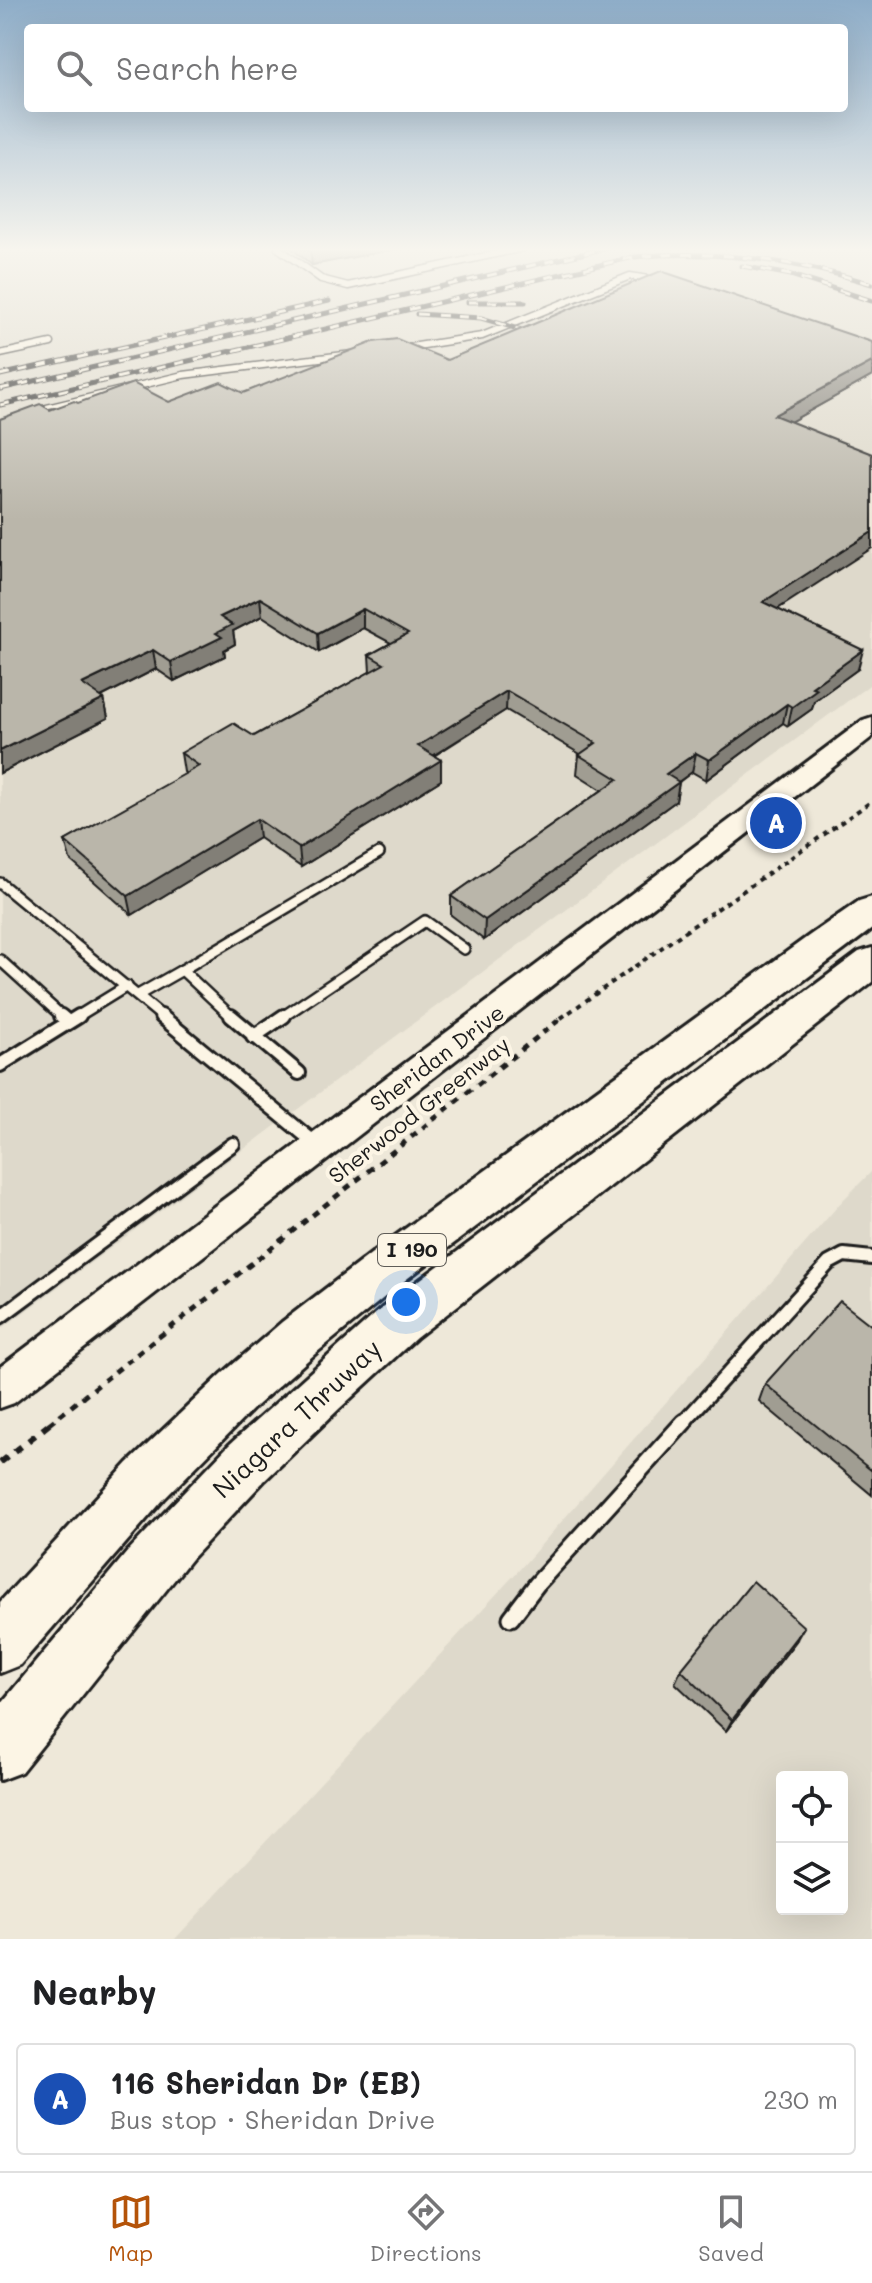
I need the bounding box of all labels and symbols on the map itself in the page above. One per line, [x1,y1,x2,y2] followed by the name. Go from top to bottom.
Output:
[750,793,802,853] pin: A
[364,998,510,1118] street label: Sheridan Drive
[322,1030,515,1190] street label: Sherwood Greenway
[378,1234,446,1266] road number: I 190
[386,1282,426,1322] your location
[205,1331,388,1505] street label: Niagara Thruway

